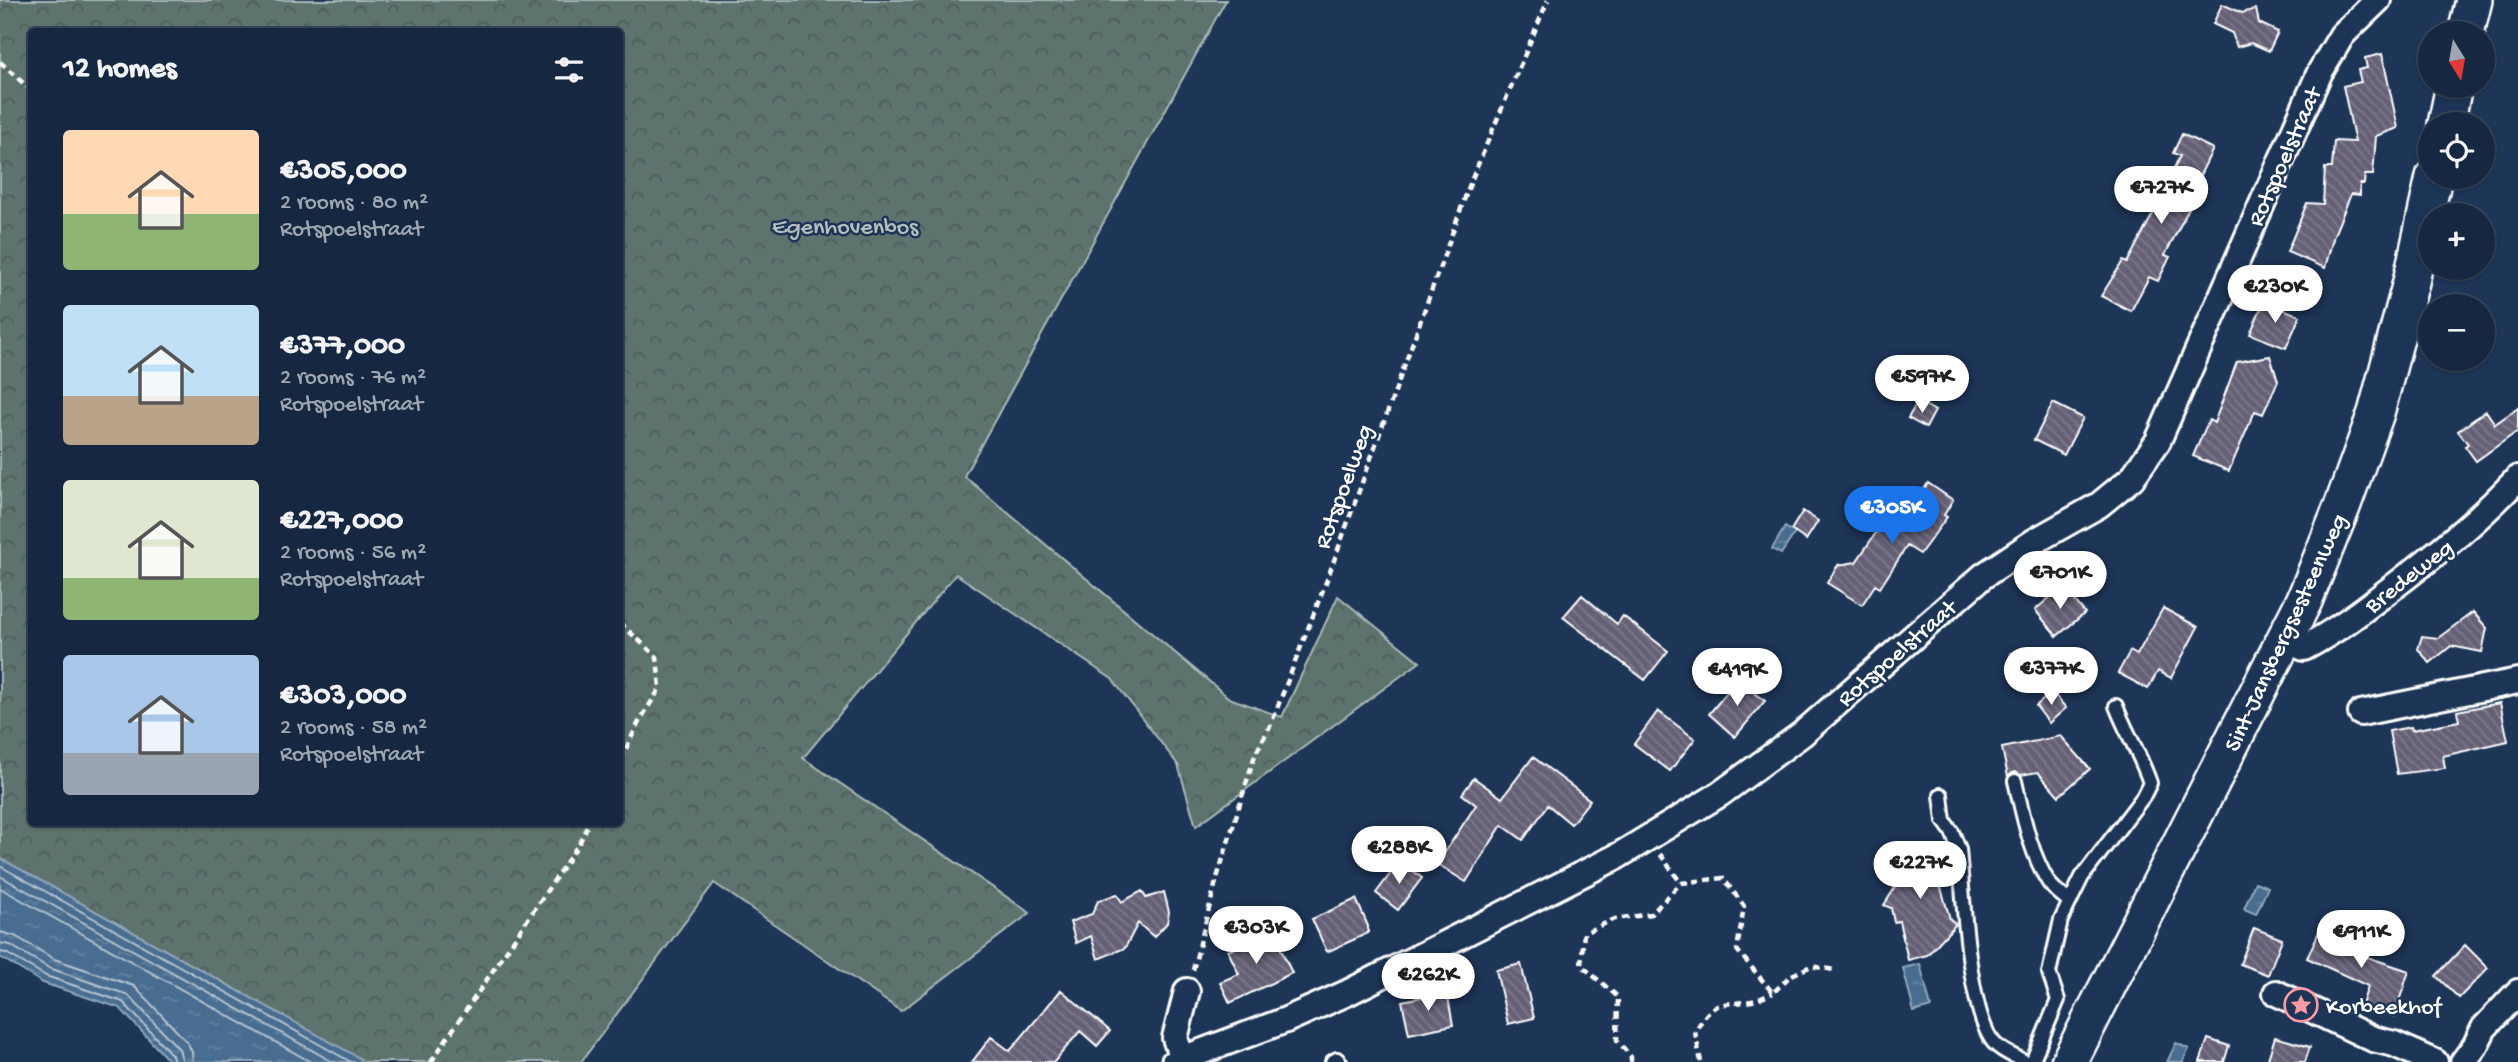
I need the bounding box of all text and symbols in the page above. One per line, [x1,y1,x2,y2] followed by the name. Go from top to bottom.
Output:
[2418,21,2496,98] north arrow
[2418,21,2495,371] map controls
[550,51,588,89] icon: filters
[63,53,176,88] text: 12 homes
[2243,81,2331,231] street label: Rotspoelstraat
[2418,112,2495,189] button: locate
[280,155,407,190] text: €305,000
[119,158,203,242] icon: home
[2112,166,2210,226] pin: €727K
[2130,175,2192,202] text: €727K
[280,190,428,217] text: 2 rooms · 80 m²
[2418,203,2495,280] button: +
[772,214,919,243] park label: Egenhovenbos
[280,217,423,244] text: Rotspoelstraat
[2226,266,2324,325] pin: €230K
[2244,274,2306,301] text: €230K
[2418,294,2495,371] button: −
[280,330,405,365] text: €377,000
[119,333,203,417] icon: home
[1873,356,1971,415] pin: €597K
[1891,364,1953,391] text: €597K
[280,365,426,392] text: 2 rooms · 76 m²
[280,392,423,419] text: Rotspoelstraat
[1309,421,1381,553] street label: Rotspoelweg
[1843,486,1941,546] pin: €305K
[1860,495,1924,522] text: €305K
[280,505,403,540] text: €227,000
[119,508,203,592] icon: home
[2219,510,2355,757] street label: Sint-Jansbergsesteenweg
[2359,534,2460,622] street label: Bredeweg
[280,540,426,567] text: 2 rooms · 56 m²
[2011,552,2109,611] pin: €701K
[2030,560,2090,587] text: €701K
[280,567,423,594] text: Rotspoelstraat
[1832,593,1966,715] street label: Rotspoelstraat
[1688,648,1786,708] pin: €419K
[2002,648,2100,707] pin: €377K
[2020,656,2082,683] text: €377K
[1708,657,1766,684] text: €419K
[280,680,407,715] text: €303,000
[119,683,203,767] icon: home
[280,715,427,742] text: 2 rooms · 58 m²
[280,742,423,769] text: Rotspoelstraat
[1350,826,1448,886] pin: €288K
[1368,835,1430,862] text: €288K
[1871,842,1969,901] pin: €227K
[1890,850,1950,877] text: €227K
[1207,906,1305,966] pin: €303K
[2312,911,2410,970] pin: €911K
[1224,915,1288,942] text: €303K
[2333,919,2389,946] text: €911K
[1379,954,1477,1013] pin: €262K
[1398,962,1458,989] text: €262K
[2282,986,2320,1024] place icon: Korbeekhof
[2326,994,2443,1023] place label: Korbeekhof

